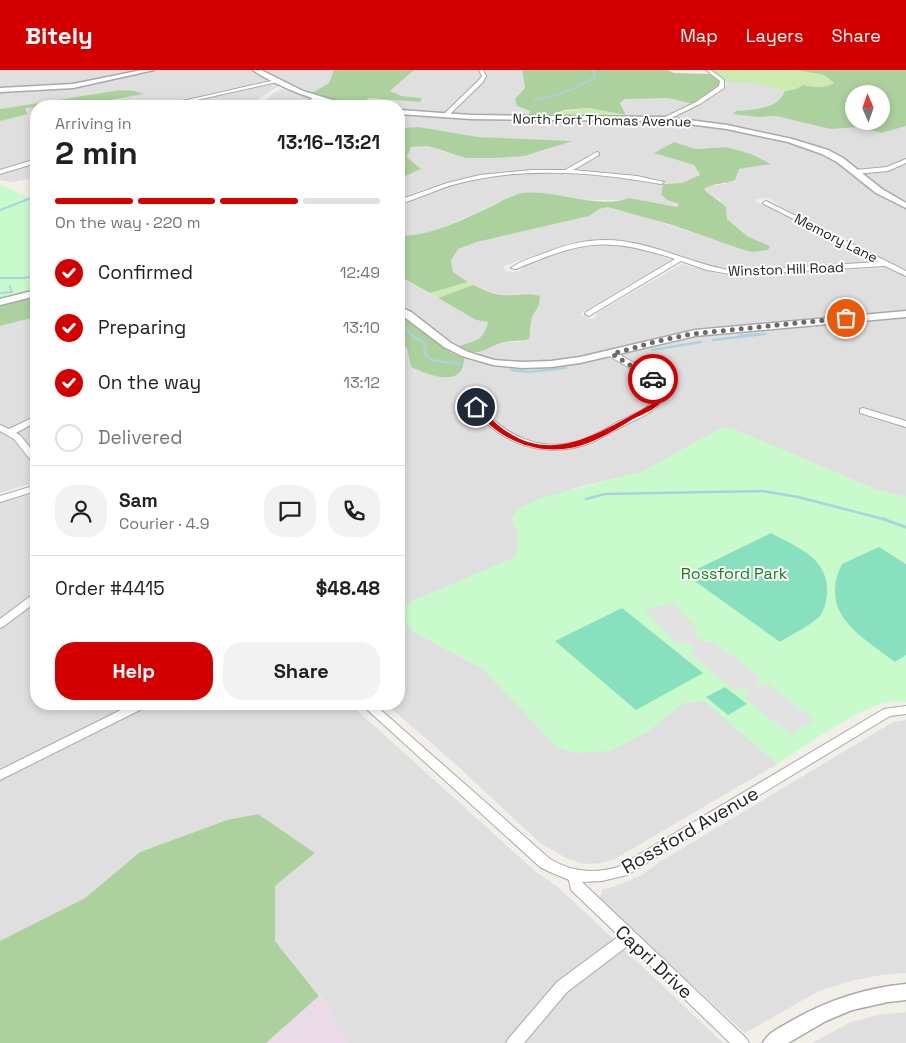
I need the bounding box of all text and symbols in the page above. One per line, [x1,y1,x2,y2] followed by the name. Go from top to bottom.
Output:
[25,20,93,51] text: Bitely
[680,24,718,47] text: Map
[746,24,803,47] text: Layers
[831,24,881,47] text: Share
[845,85,890,130] north arrow
[845,85,890,130] map controls
[513,109,691,131] street label: North Fort Thomas Avenue
[55,113,132,134] text: Arriving in
[277,130,380,155] text: 13:16–13:21
[55,133,138,173] text: 2 min
[791,209,881,267] street label: Memory Lane
[55,212,201,233] text: On the way · 220 m
[728,258,844,280] street label: Winston Hill Road
[55,259,83,287] icon: check
[98,260,193,285] text: Confirmed
[340,262,380,283] text: 12:49
[825,297,867,339] pin
[832,304,860,332] icon: bag
[55,314,83,342] icon: check
[98,315,186,340] text: Preparing
[343,317,380,338] text: 13:10
[628,354,678,404] courier
[639,365,667,393] icon: car
[55,369,83,397] icon: check
[98,370,201,395] text: On the way
[343,372,380,393] text: 13:12
[455,386,497,428] pin
[462,393,490,421] icon: home
[98,425,183,450] text: Delivered
[55,485,107,537] button: person
[264,485,316,537] button: chat
[328,485,380,537] button: phone
[119,488,158,513] text: Sam
[119,513,209,534] text: Courier · 4.9
[681,563,788,584] park label: Rossford Park
[55,576,165,601] text: Order #4415
[316,576,380,601] text: $48.48
[55,642,213,700] button: Help
[223,642,380,700] button: Share
[617,781,763,879] street label: Rossford Avenue
[610,920,698,1004] street label: Capri Drive

